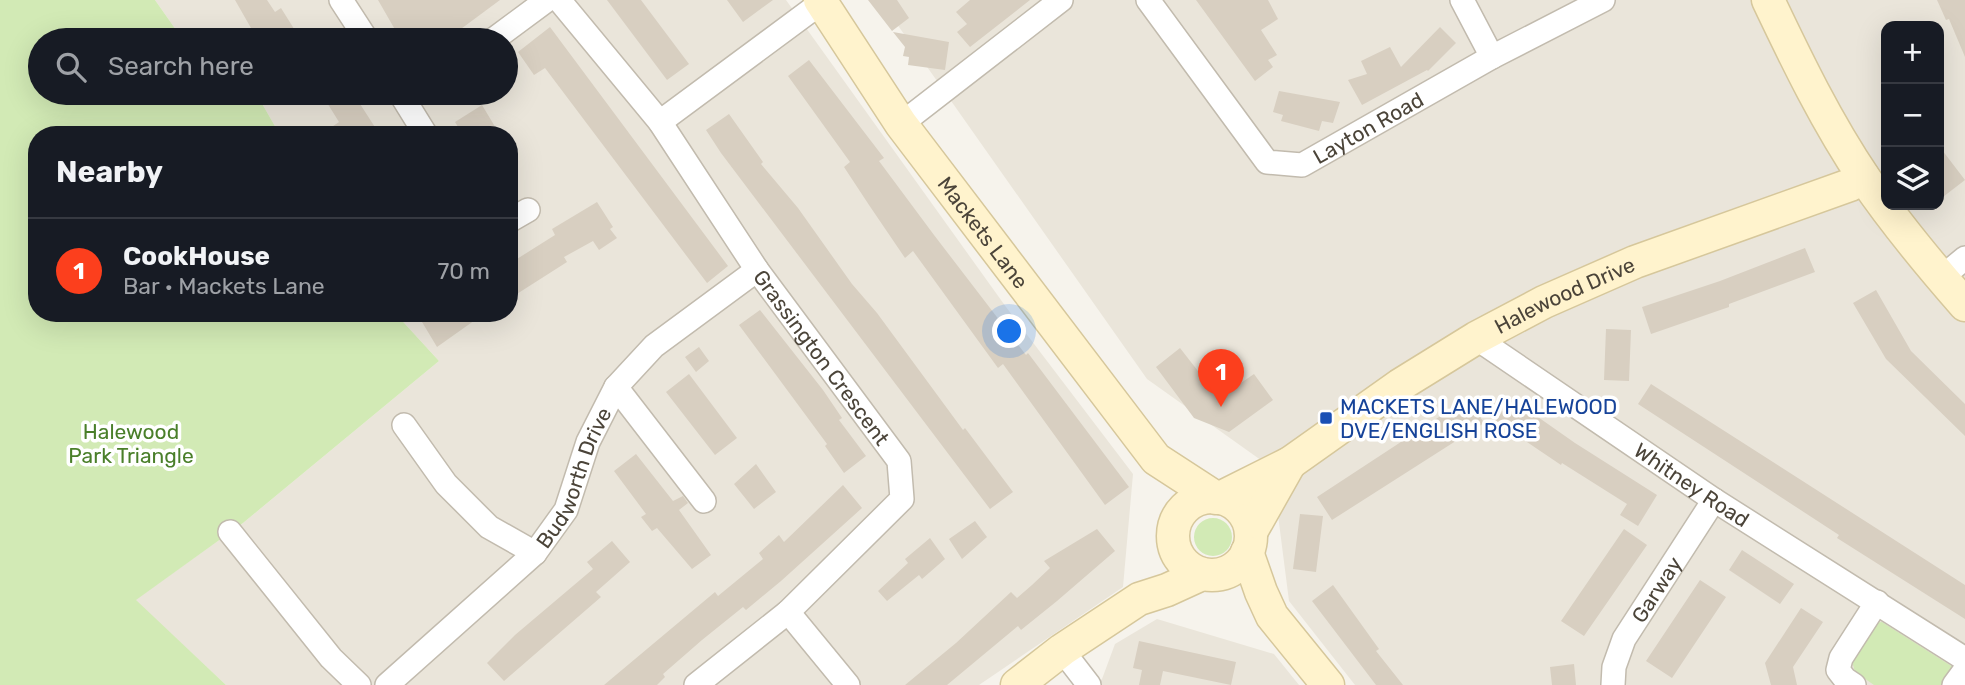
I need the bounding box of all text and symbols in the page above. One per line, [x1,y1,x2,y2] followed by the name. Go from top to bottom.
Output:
[1881,21,1944,210] map controls
[1881,21,1944,84] button: +
[28,28,518,105] search box
[52,48,90,86] icon: search
[108,51,254,82] text: Search here
[1881,84,1944,147] button: −
[1308,86,1427,169] street label: Layton Road
[1881,147,1944,210] button: layers
[56,154,163,190] text: Nearby
[933,171,1034,293] street label: Mackets Lane
[123,241,270,272] text: CookHouse
[1490,251,1638,339] street label: Halewood Drive
[73,257,85,285] text: 1
[438,257,490,285] text: 70 m
[749,265,895,450] street label: Grassington Crescent
[123,272,325,300] text: Bar · Mackets Lane
[992,314,1026,348] your location
[1198,349,1244,407] pin: 1
[1340,394,1617,443] place label: MACKETS LANE/HALEWOOD DVE/ENGLISH ROSE
[530,403,616,553] street label: Budworth Drive
[1318,410,1334,426] marker: MACKETS LANE/HALEWOOD DVE/ENGLISH ROSE
[68,419,194,468] park label: Halewood Park Triangle
[1630,437,1754,532] street label: Whitney Road
[1626,551,1687,627] street label: Garway

